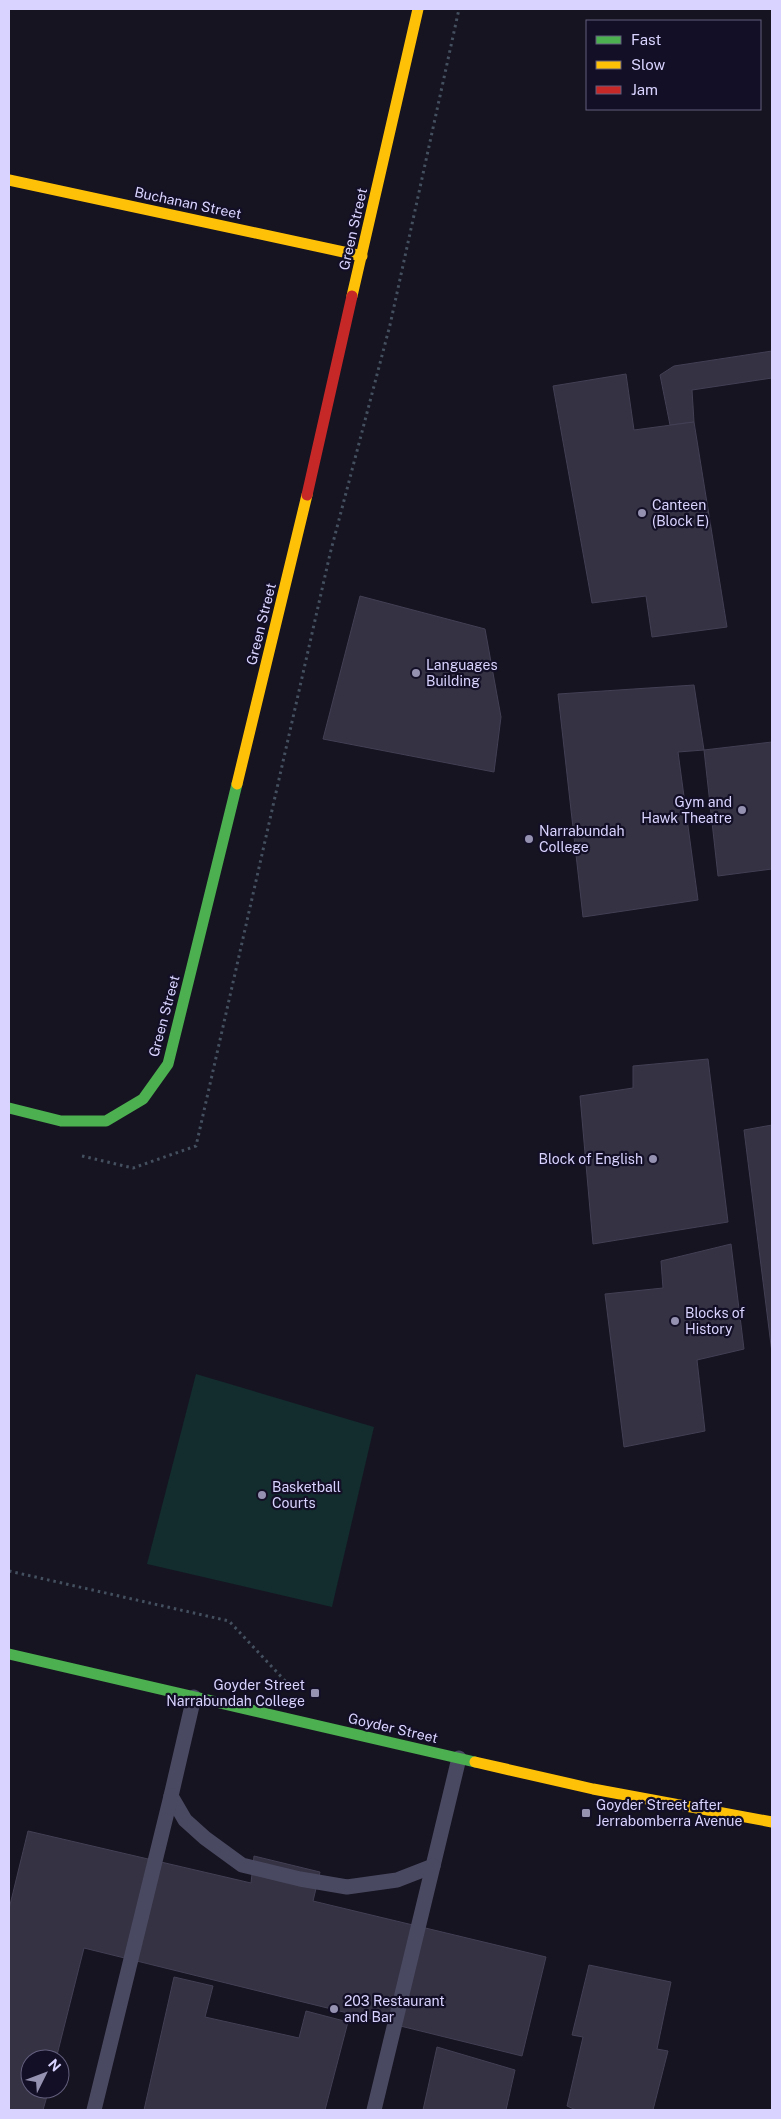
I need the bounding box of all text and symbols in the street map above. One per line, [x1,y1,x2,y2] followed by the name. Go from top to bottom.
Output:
[586,20,761,110] legend
[631,31,661,48] text: Fast
[631,56,666,73] text: Slow
[631,81,658,98] text: Jam
[133,184,243,222] street label: Buchanan Street
[336,186,370,272] street label: Green Street
[652,497,709,529] place label: Canteen (Block E)
[636,507,648,519] marker: Canteen (Block E)
[243,581,279,667] street label: Green Street
[426,657,498,689] place label: Languages Building
[410,667,422,679] marker: Languages Building
[641,794,732,826] place label: Gym and Hawk Theatre
[736,804,748,816] marker: Gym and Hawk Theatre
[539,823,624,855] place label: Narrabundah College
[523,833,535,845] marker: Narrabundah College
[145,973,183,1059] street label: Green Street
[539,1151,643,1167] place label: Block of English
[647,1153,659,1165] marker: Block of English
[685,1305,745,1337] place label: Blocks of History
[669,1315,681,1327] marker: Blocks of History
[272,1479,341,1511] place label: Basketball Courts
[256,1489,268,1501] marker: Basketball Courts
[166,1677,305,1709] place label: Goyder Street Narrabundah College
[309,1687,321,1699] marker: Goyder Street Narrabundah College
[347,1710,439,1746] street label: Goyder Street
[596,1797,742,1829] place label: Goyder Street after Jerrabomberra Avenue
[580,1807,592,1819] marker: Goyder Street after Jerrabomberra Avenue
[344,1993,445,2025] place label: 203 Restaurant and Bar
[328,2003,340,2015] marker: 203 Restaurant and Bar
[20,2049,70,2099] north arrow
[45,2056,64,2075] text: N

